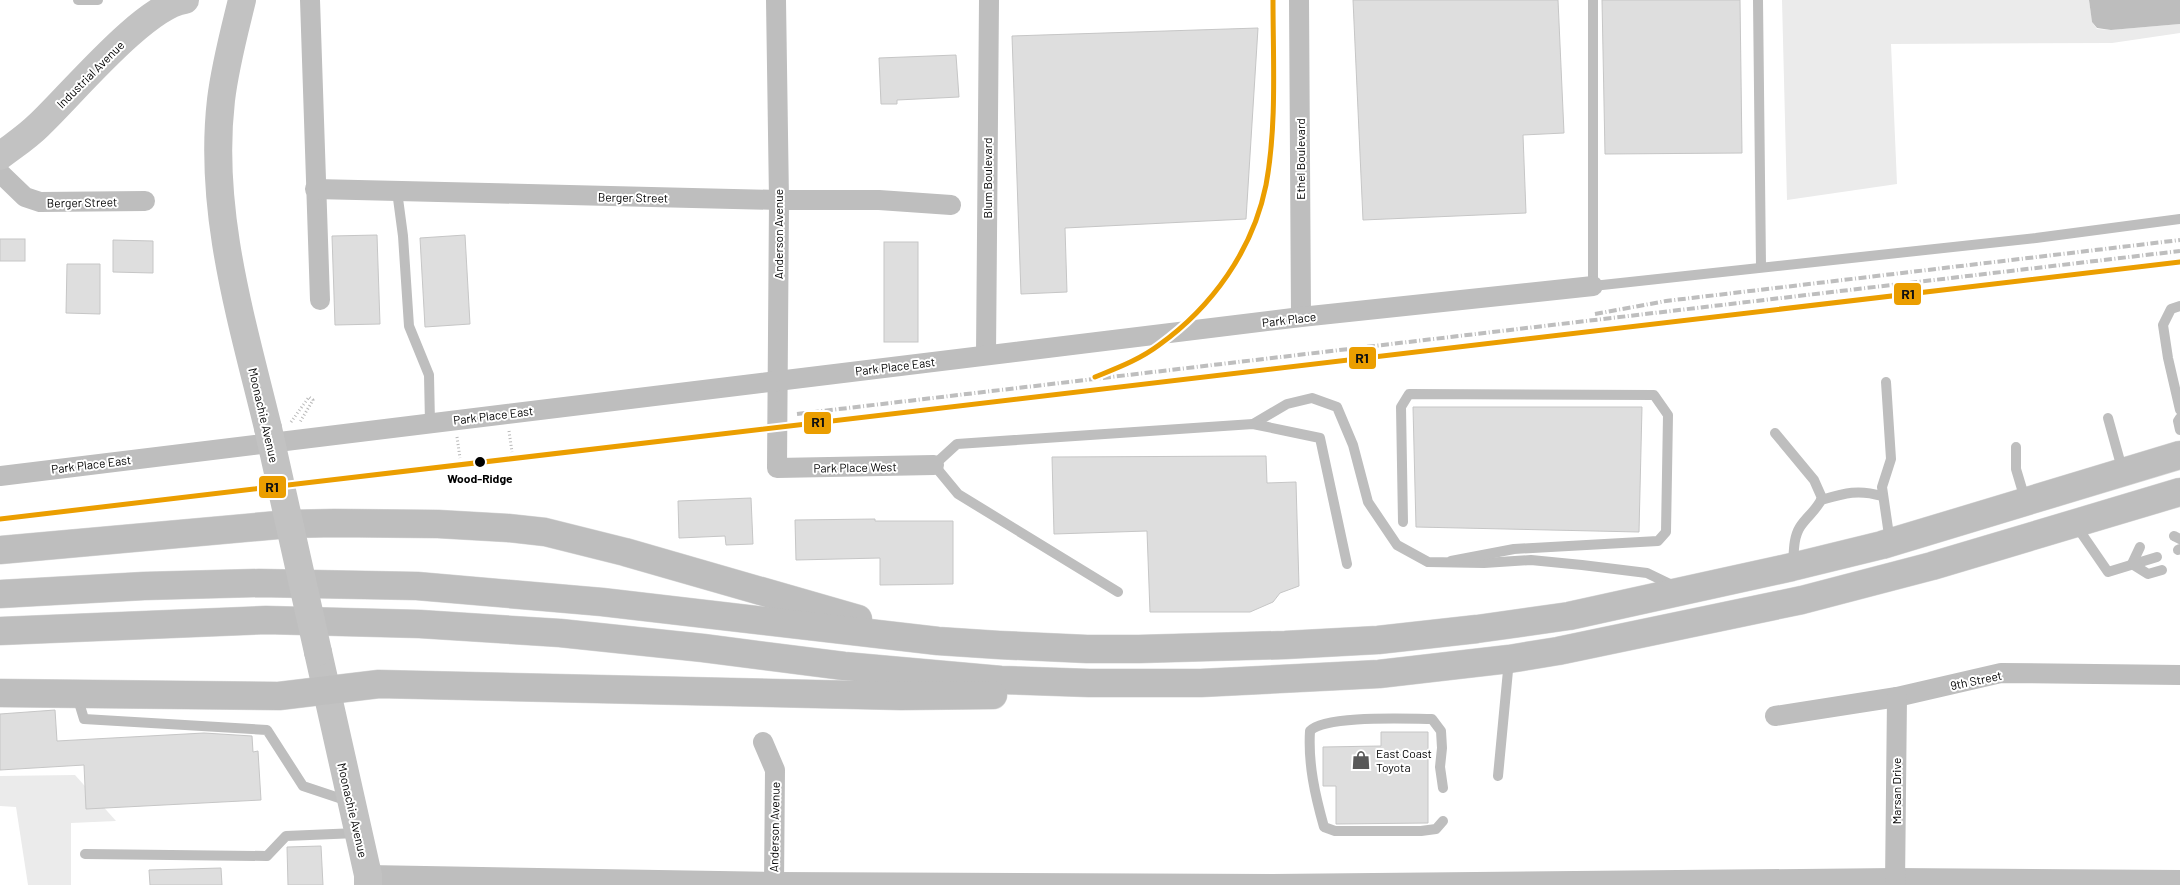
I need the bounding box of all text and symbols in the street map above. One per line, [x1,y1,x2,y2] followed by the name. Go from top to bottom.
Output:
[53,37,127,111] street label: Industrial Avenue
[1293,118,1307,200] street label: Ethel Boulevard
[980,137,994,219] street label: Blum Boulevard
[598,189,668,205] street label: Berger Street
[771,189,785,279] street label: Anderson Avenue
[47,194,117,210] street label: Berger Street
[1893,282,1922,306] line badge: R1
[1901,285,1915,302] text: R1
[1261,309,1317,329] street label: Park Place
[1348,346,1377,370] line badge: R1
[1355,349,1369,366] text: R1
[854,354,936,378] street label: Park Place East
[246,366,282,464] street label: Moonachie Avenue
[452,403,534,427] street label: Park Place East
[803,411,832,435] line badge: R1
[811,413,825,430] text: R1
[50,452,132,476] street label: Park Place East
[473,455,487,469] marker: Wood-Ridge
[813,459,897,475] street label: Park Place West
[447,471,513,485] place label: Wood-Ridge
[258,475,287,499] line badge: R1
[265,478,279,495] text: R1
[1949,668,2003,692] street label: 9th Street
[1376,746,1432,774] place label: East Coast Toyota
[1350,749,1372,771] shop icon: East Coast Toyota
[1889,758,1903,824] street label: Marsan Drive
[335,761,371,859] street label: Moonachie Avenue
[766,782,782,872] street label: Anderson Avenue

